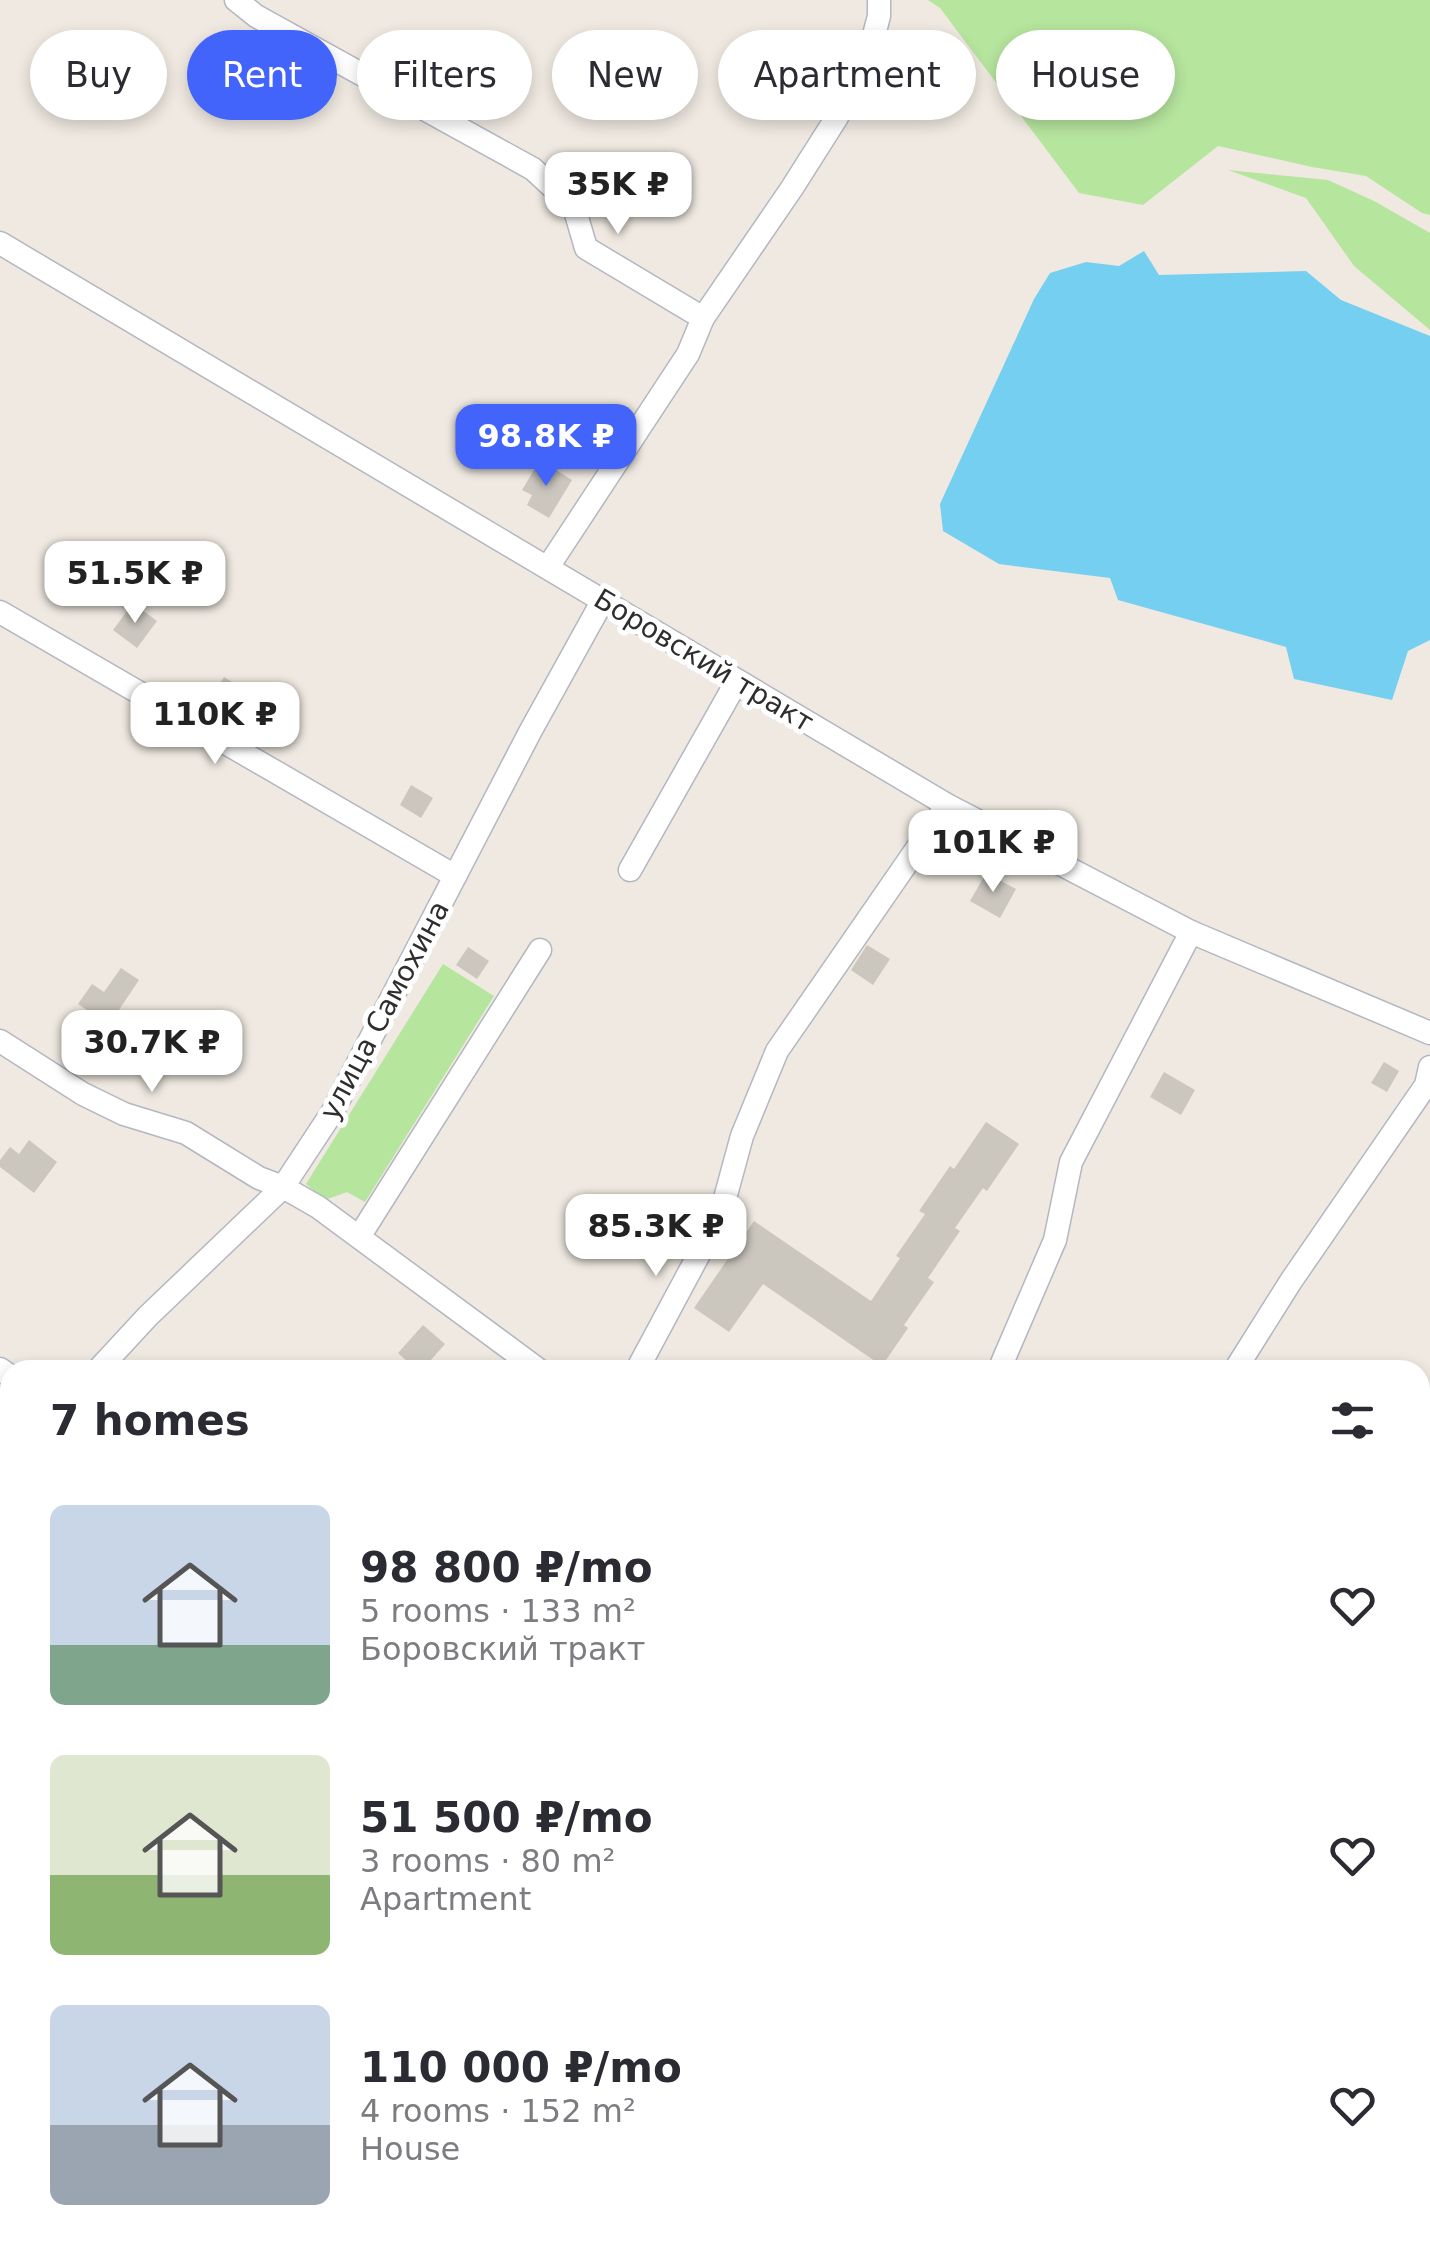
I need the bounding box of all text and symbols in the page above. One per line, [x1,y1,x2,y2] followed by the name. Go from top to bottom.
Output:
[30,30,167,120] chip: Buy
[187,30,337,120] chip: Rent
[357,30,532,120] chip: Filters
[552,30,698,120] chip: New
[718,30,976,120] chip: Apartment
[996,30,1175,120] chip: House
[548,152,688,237] pin: 35K ₽
[567,165,669,203] text: 35K ₽
[454,404,638,489] pin: 98.8K ₽
[477,417,615,455] text: 98.8K ₽
[43,541,227,626] pin: 51.5K ₽
[66,554,204,592] text: 51.5K ₽
[588,582,819,739] street label: Боровский тракт
[134,682,296,767] pin: 110K ₽
[153,695,278,733] text: 110K ₽
[912,810,1074,895] pin: 101K ₽
[931,823,1056,861] text: 101K ₽
[313,895,456,1125] street label: улица Самохина
[60,1010,244,1095] pin: 30.7K ₽
[83,1023,221,1061] text: 30.7K ₽
[564,1194,748,1279] pin: 85.3K ₽
[587,1207,725,1245] text: 85.3K ₽
[1325,1393,1380,1448] icon: filters
[50,1396,250,1445] text: 7 homes
[360,1543,653,1592] text: 98 800 ₽/mo
[130,1545,250,1665] icon: home
[1325,1578,1380,1633] icon: heart
[360,1592,636,1630] text: 5 rooms · 133 m²
[360,1630,646,1668] text: Боровский тракт
[360,1793,653,1842] text: 51 500 ₽/mo
[130,1795,250,1915] icon: home
[1325,1828,1380,1883] icon: heart
[360,1842,615,1880] text: 3 rooms · 80 m²
[360,1880,531,1918] text: Apartment
[360,2043,682,2092] text: 110 000 ₽/mo
[130,2045,250,2165] icon: home
[1325,2078,1380,2133] icon: heart
[360,2092,636,2130] text: 4 rooms · 152 m²
[360,2130,460,2168] text: House

